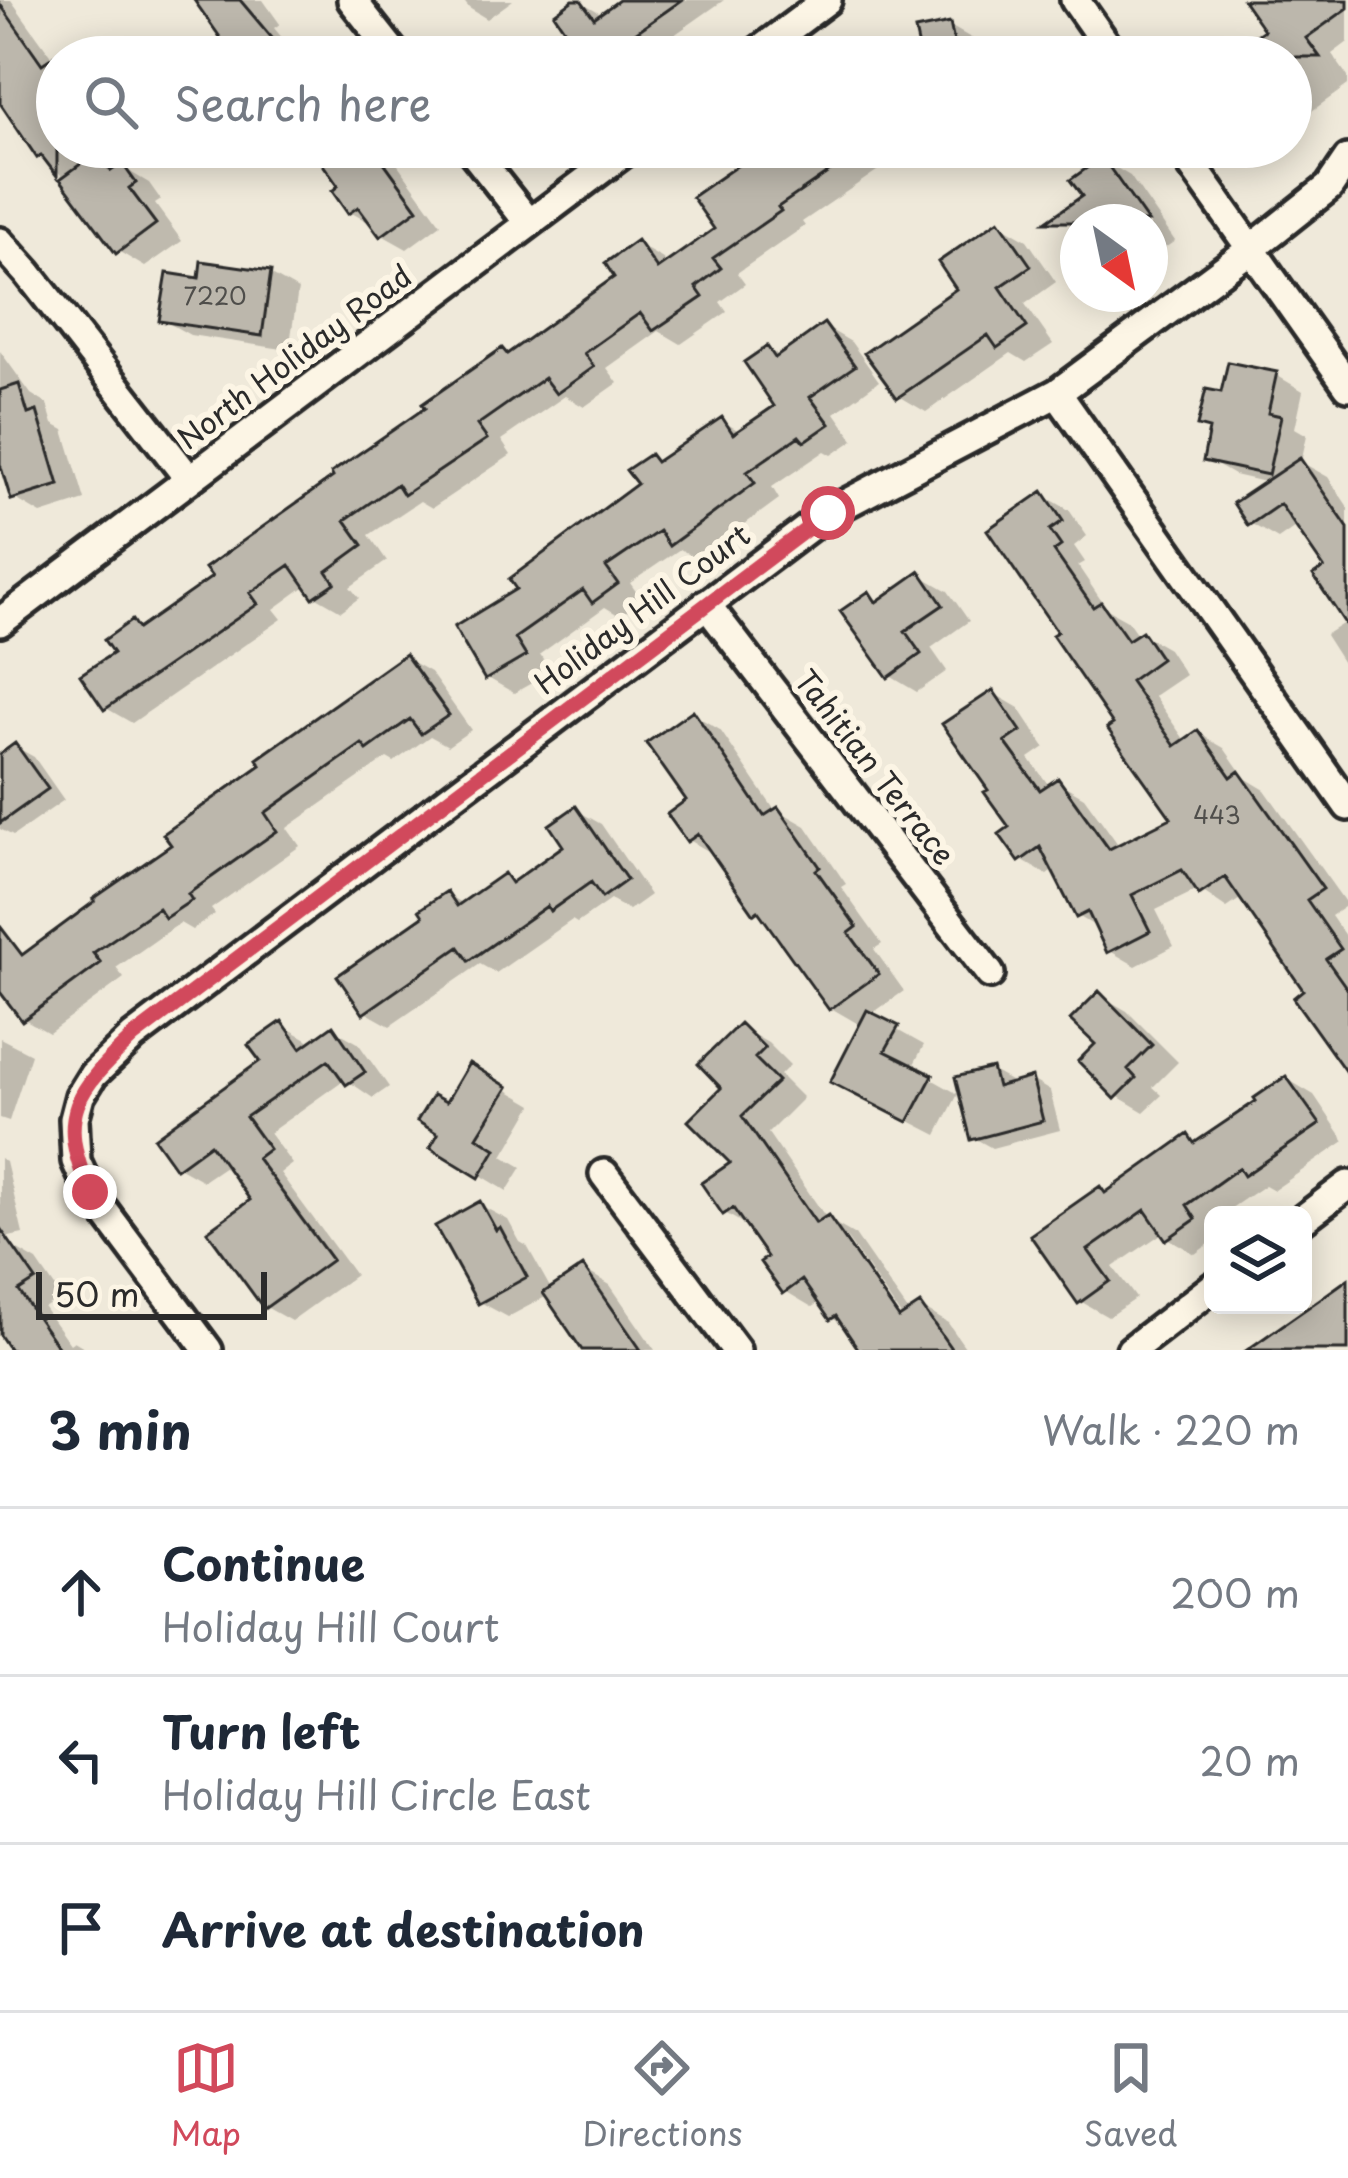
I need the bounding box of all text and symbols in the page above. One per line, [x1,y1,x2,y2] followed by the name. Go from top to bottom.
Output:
[36,36,1312,168] search box
[174,68,431,136] text: Search here
[78,69,144,135] icon: search
[1060,204,1168,312] north arrow
[167,253,420,459] street label: North Holiday Road
[183,277,247,313] house number: 7220
[801,486,855,540] route start
[524,512,759,704] street label: Holiday Hill Court
[785,659,967,874] street label: Tahitian Terrace
[1193,796,1241,832] house number: 443
[63,1165,117,1219] route end
[1204,1206,1312,1314] map controls
[1204,1206,1312,1314] button: layers
[36,1266,267,1319] scale bar
[54,1268,140,1318] text: 50 m
[48,1390,192,1467] text: 3 min
[1042,1399,1300,1458] text: Walk · 220 m
[162,1528,365,1596] text: Continue
[48,1559,114,1625] icon: ahead
[1170,1562,1300,1621] text: 200 m
[162,1596,499,1655] text: Holiday Hill Court
[162,1696,361,1764] text: Turn left
[48,1727,114,1793] icon: left
[1199,1730,1300,1789] text: 20 m
[162,1764,591,1823] text: Holiday Hill Circle East
[162,1894,645,1962] text: Arrive at destination
[48,1895,114,1961] icon: arrive
[171,2035,241,2157] tab: Map
[582,2035,743,2157] tab: Directions
[1084,2035,1177,2157] tab: Saved

